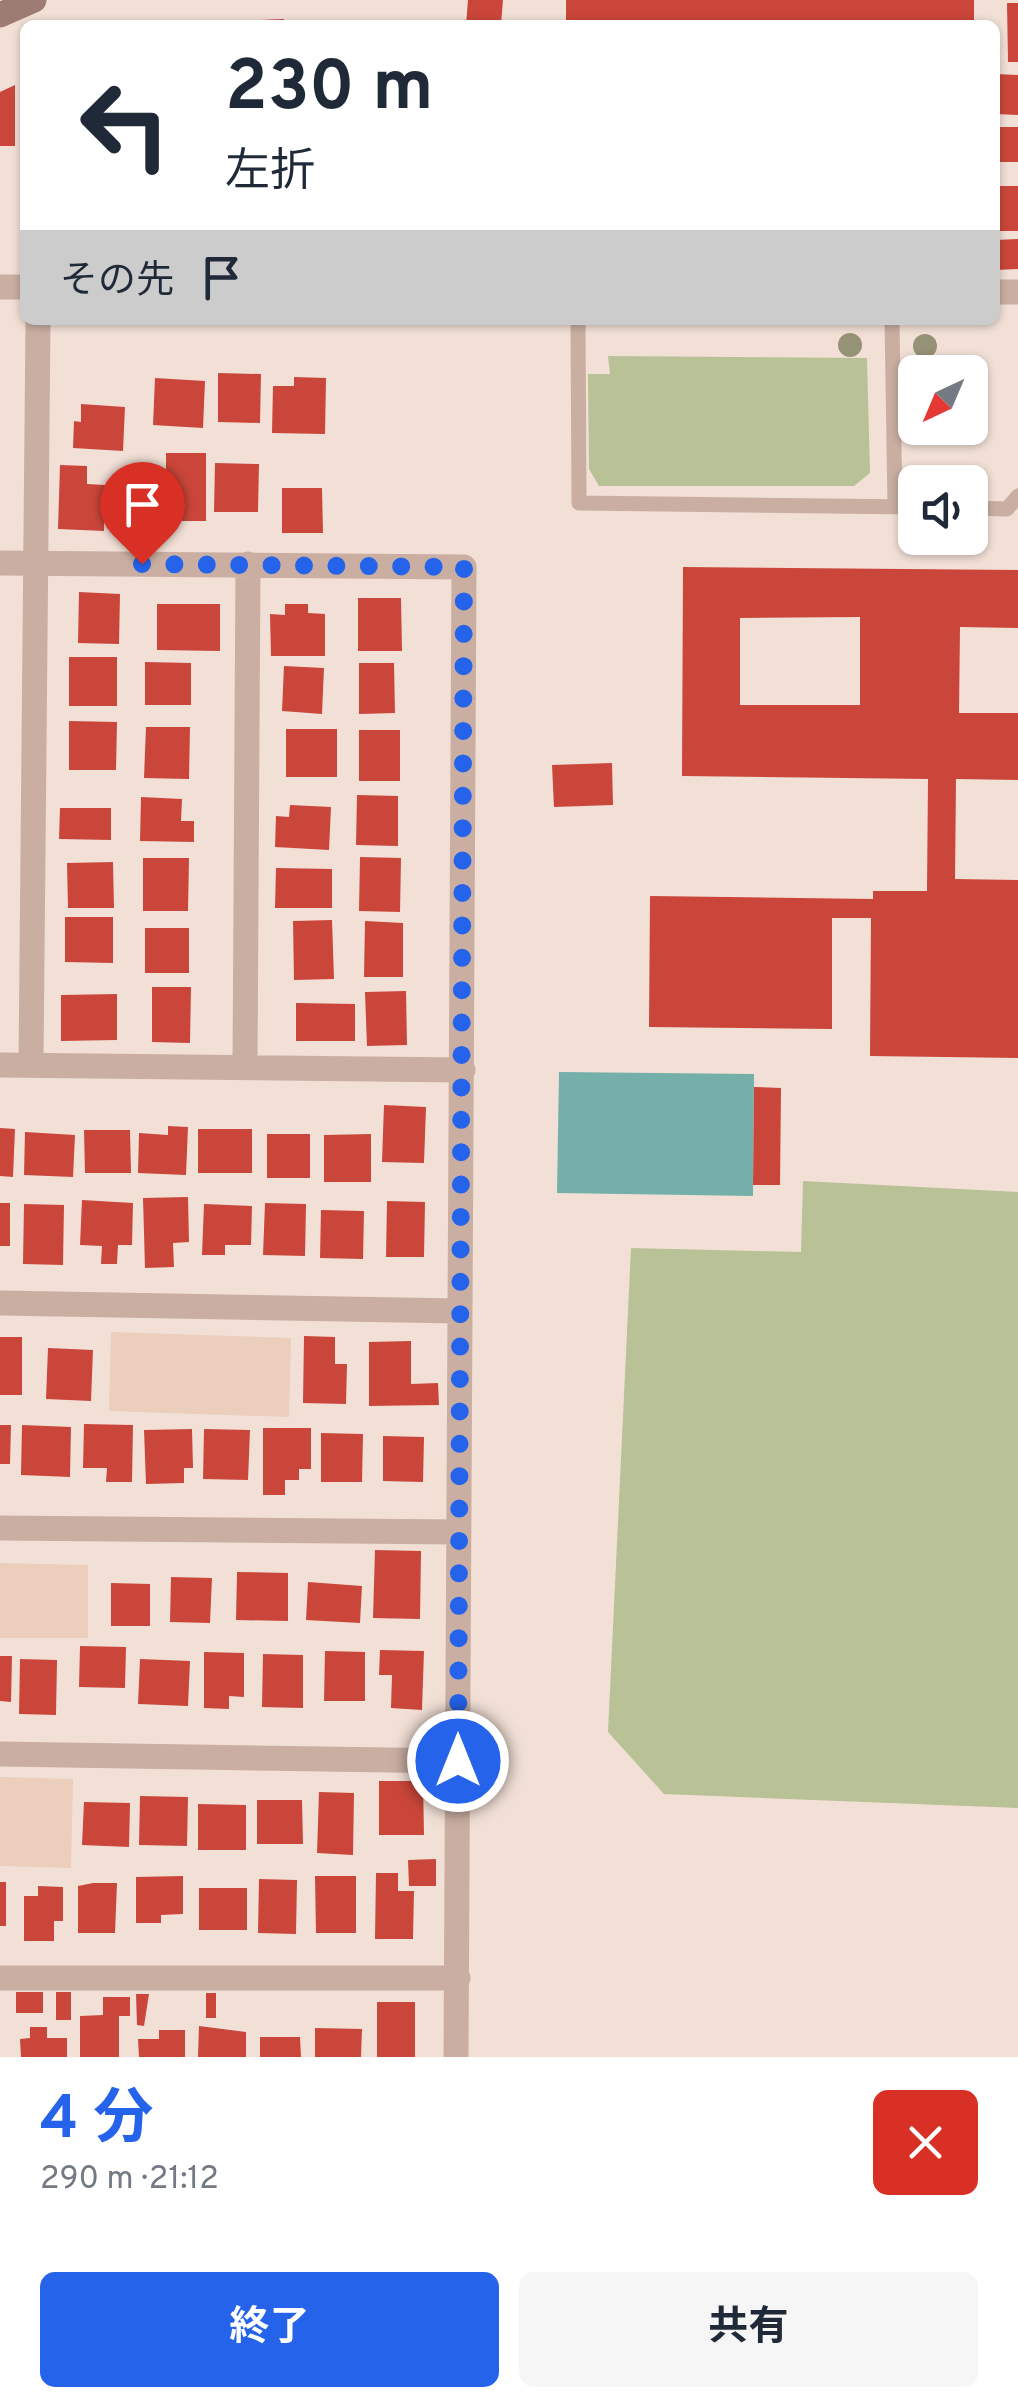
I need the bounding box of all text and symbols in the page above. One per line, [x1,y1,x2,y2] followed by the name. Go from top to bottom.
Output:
[225,46,434,135] text: 230 m
[60,60,190,190] icon: left
[225,145,315,202] text: 左折
[194,250,249,305] icon: arrive
[60,258,174,307] text: その先
[898,355,988,445] north arrow
[898,355,988,555] map controls
[100,462,185,565] pin
[898,465,988,555] button: sound
[115,477,170,532] icon: arrive
[406,1709,510,1813] position arrow
[40,2084,154,2160] text: 4 分
[873,2090,978,2195] button: close
[40,2160,219,2200] text: 290 m · 21:12
[40,2272,499,2387] button: 終了
[519,2272,978,2387] button: 共有

